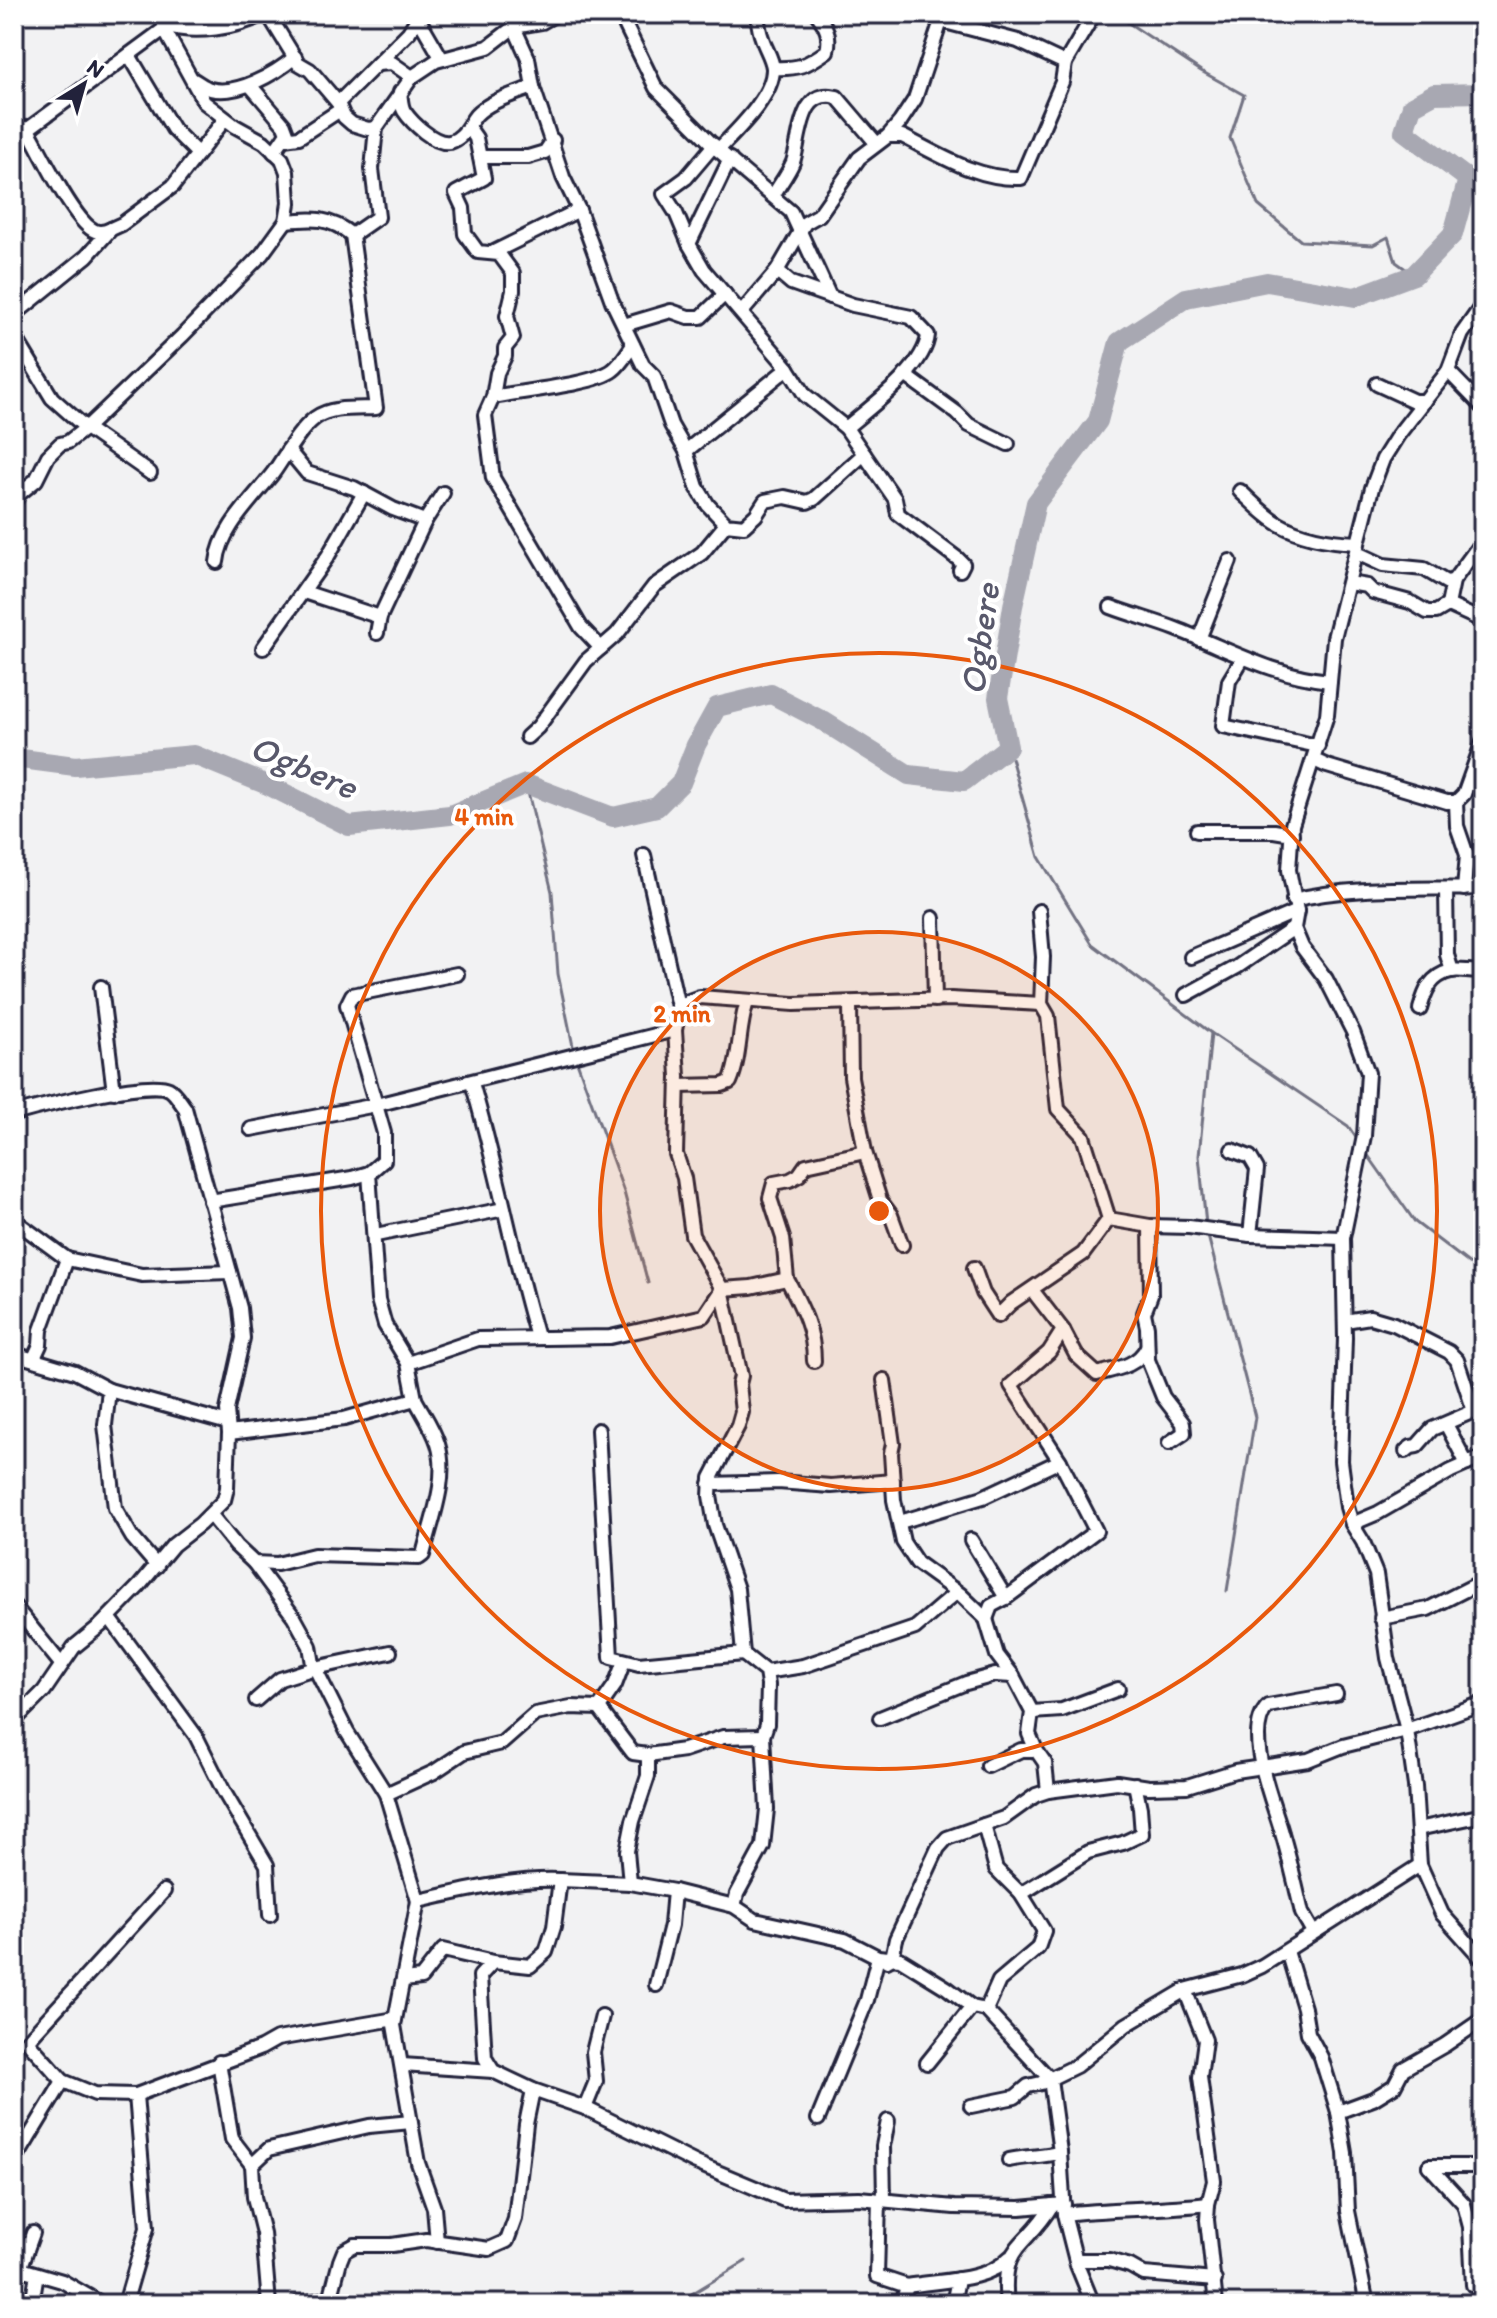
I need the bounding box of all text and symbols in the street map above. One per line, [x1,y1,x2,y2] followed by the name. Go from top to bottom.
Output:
[44,44,124,124] north arrow
[82,53,110,84] text: N
[950,579,1009,697] water label: Ogbere
[244,725,365,809] water label: Ogbere
[455,802,514,831] text: 4 min
[653,999,711,1028] text: 2 min
[865,1197,893,1225] centre of rings

